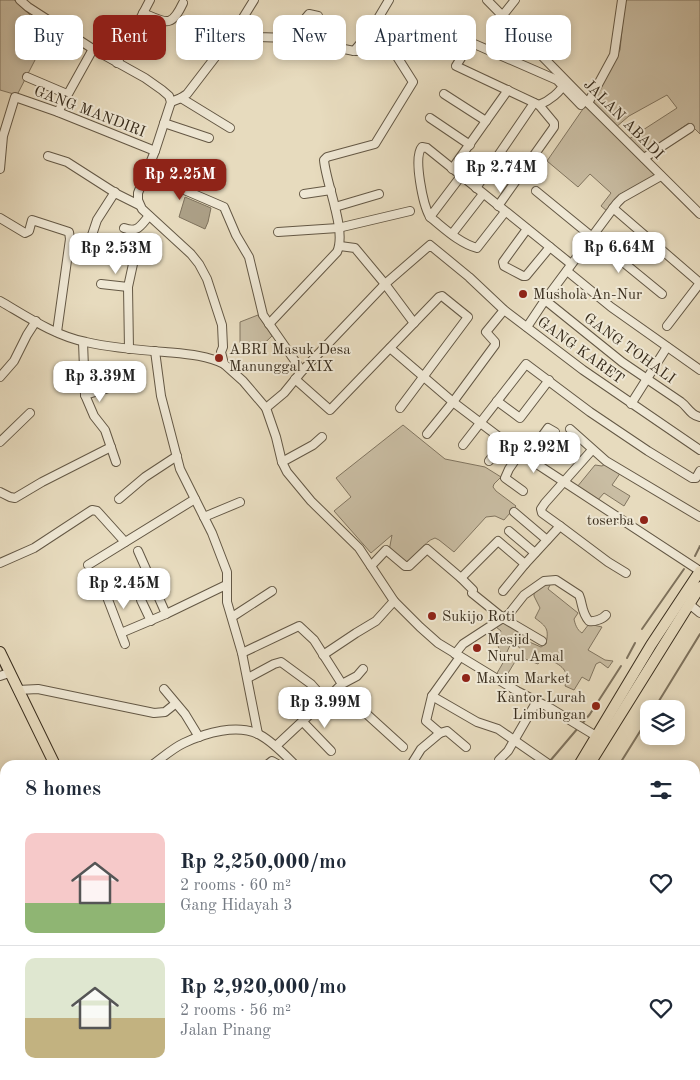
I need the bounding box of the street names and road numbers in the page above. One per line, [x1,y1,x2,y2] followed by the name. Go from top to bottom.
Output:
[580,77,666,163] street label: JALAN ABADI
[32,84,147,141] street label: GANG MANDIRI
[581,311,678,387] street label: GANG TOHALI
[534,315,626,388] street label: GANG KARET

